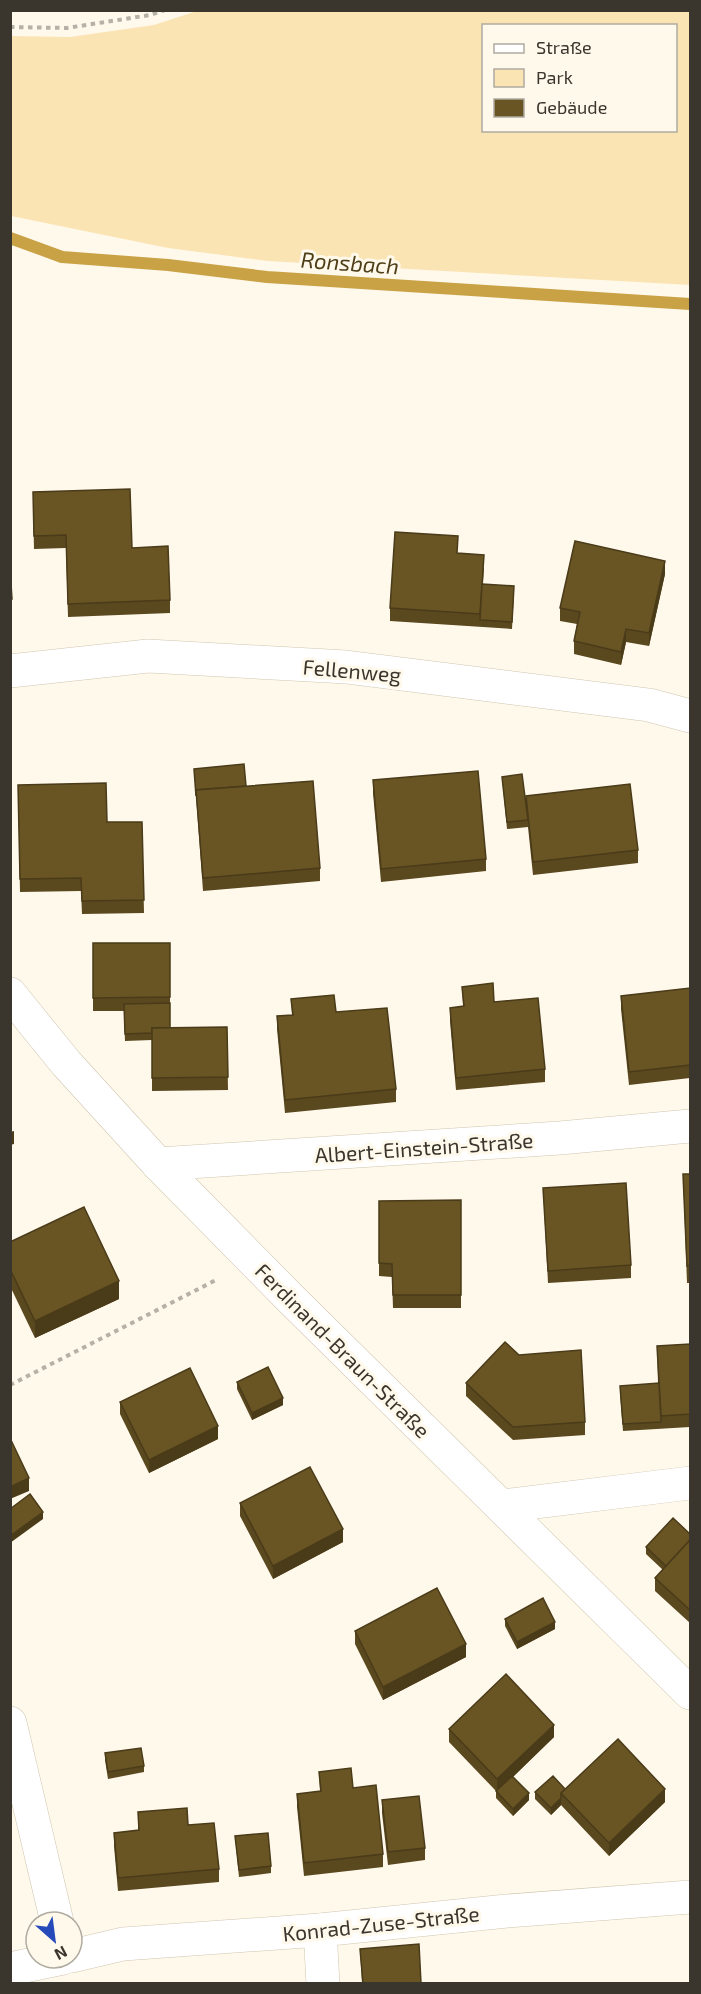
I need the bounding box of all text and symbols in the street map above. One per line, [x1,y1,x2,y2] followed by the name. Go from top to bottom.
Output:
[482,24,677,132] legend
[536,36,592,58] text: Straße
[536,66,573,88] text: Park
[536,96,607,118] text: Gebäude
[300,246,400,278] water label: Ronsbach
[302,653,402,687] street label: Fellenweg
[314,1127,534,1167] street label: Albert-Einstein-Straße
[251,1258,435,1442] street label: Ferdinand-Braun-Straße
[281,1900,481,1946] street label: Konrad-Zuse-Straße
[24,1910,84,1970] north arrow
[52,1943,71,1965] text: N

